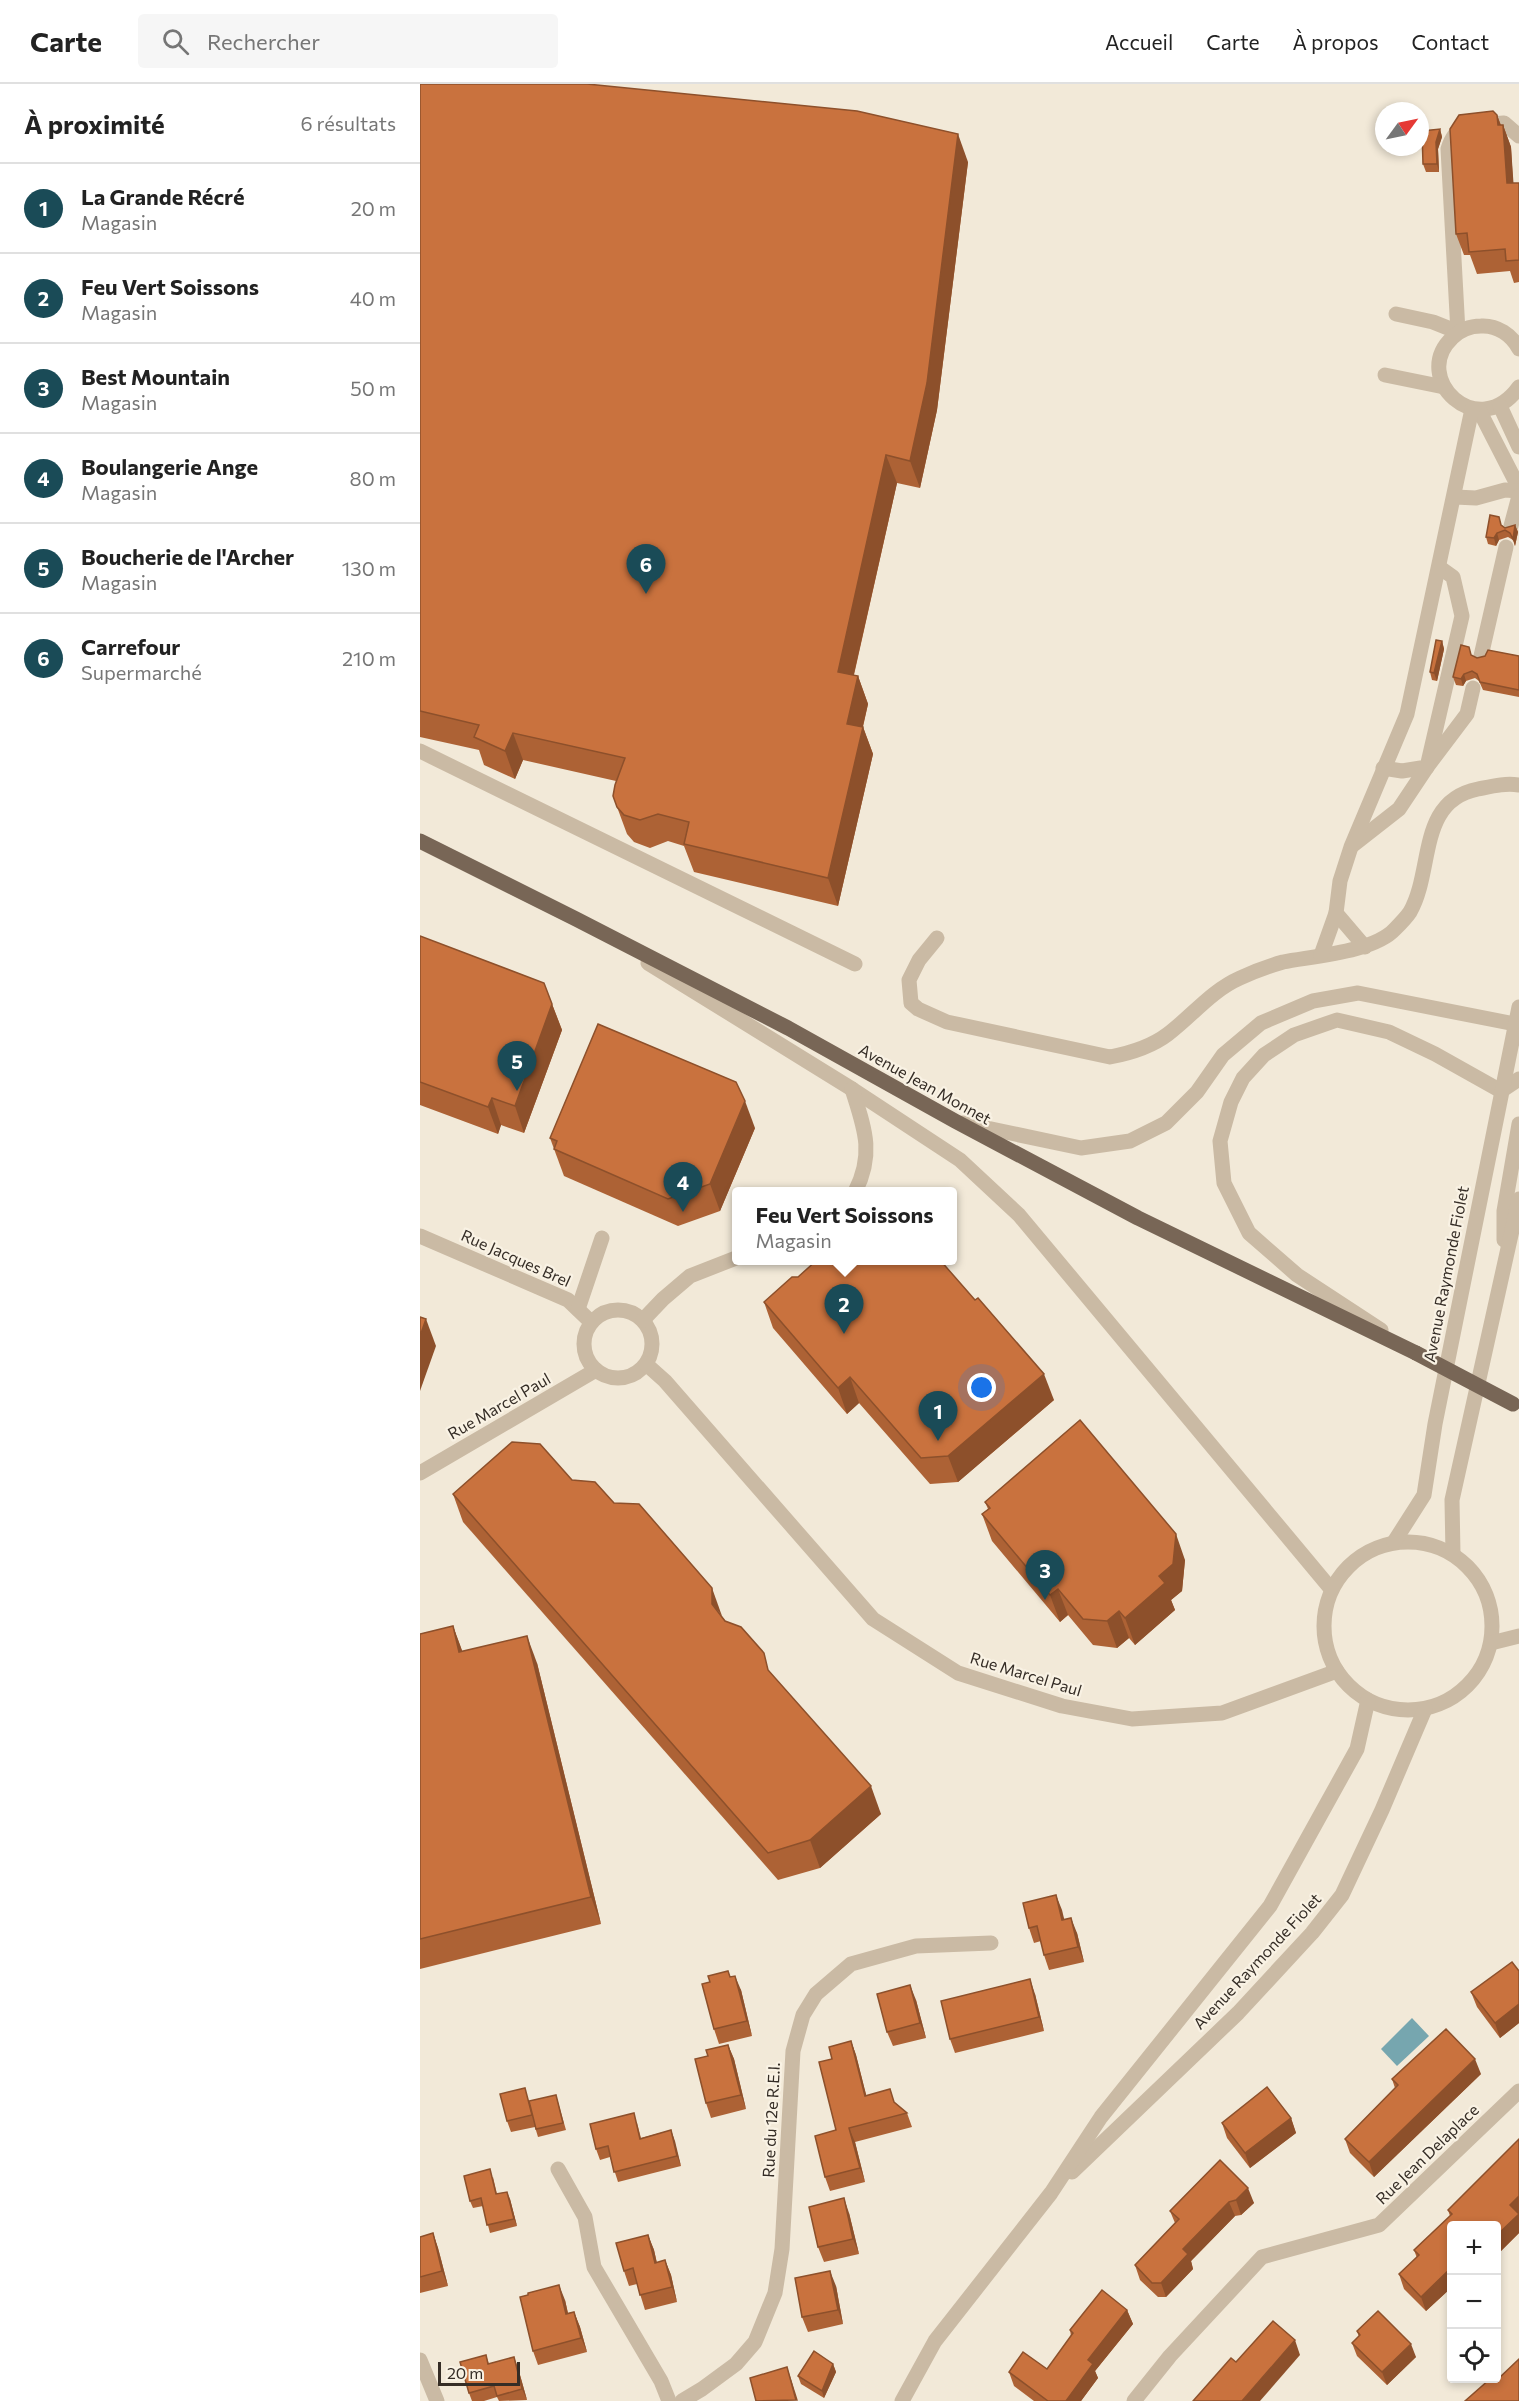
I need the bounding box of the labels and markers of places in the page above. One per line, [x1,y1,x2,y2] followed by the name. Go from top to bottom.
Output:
[626,544,666,594] pin: 6
[498,1042,536,1091] pin: 5
[664,1162,702,1212] pin: 4
[824,1284,864,1334] pin: 2
[918,1392,958,1441] pin: 1
[1026,1550,1064,1600] pin: 3

